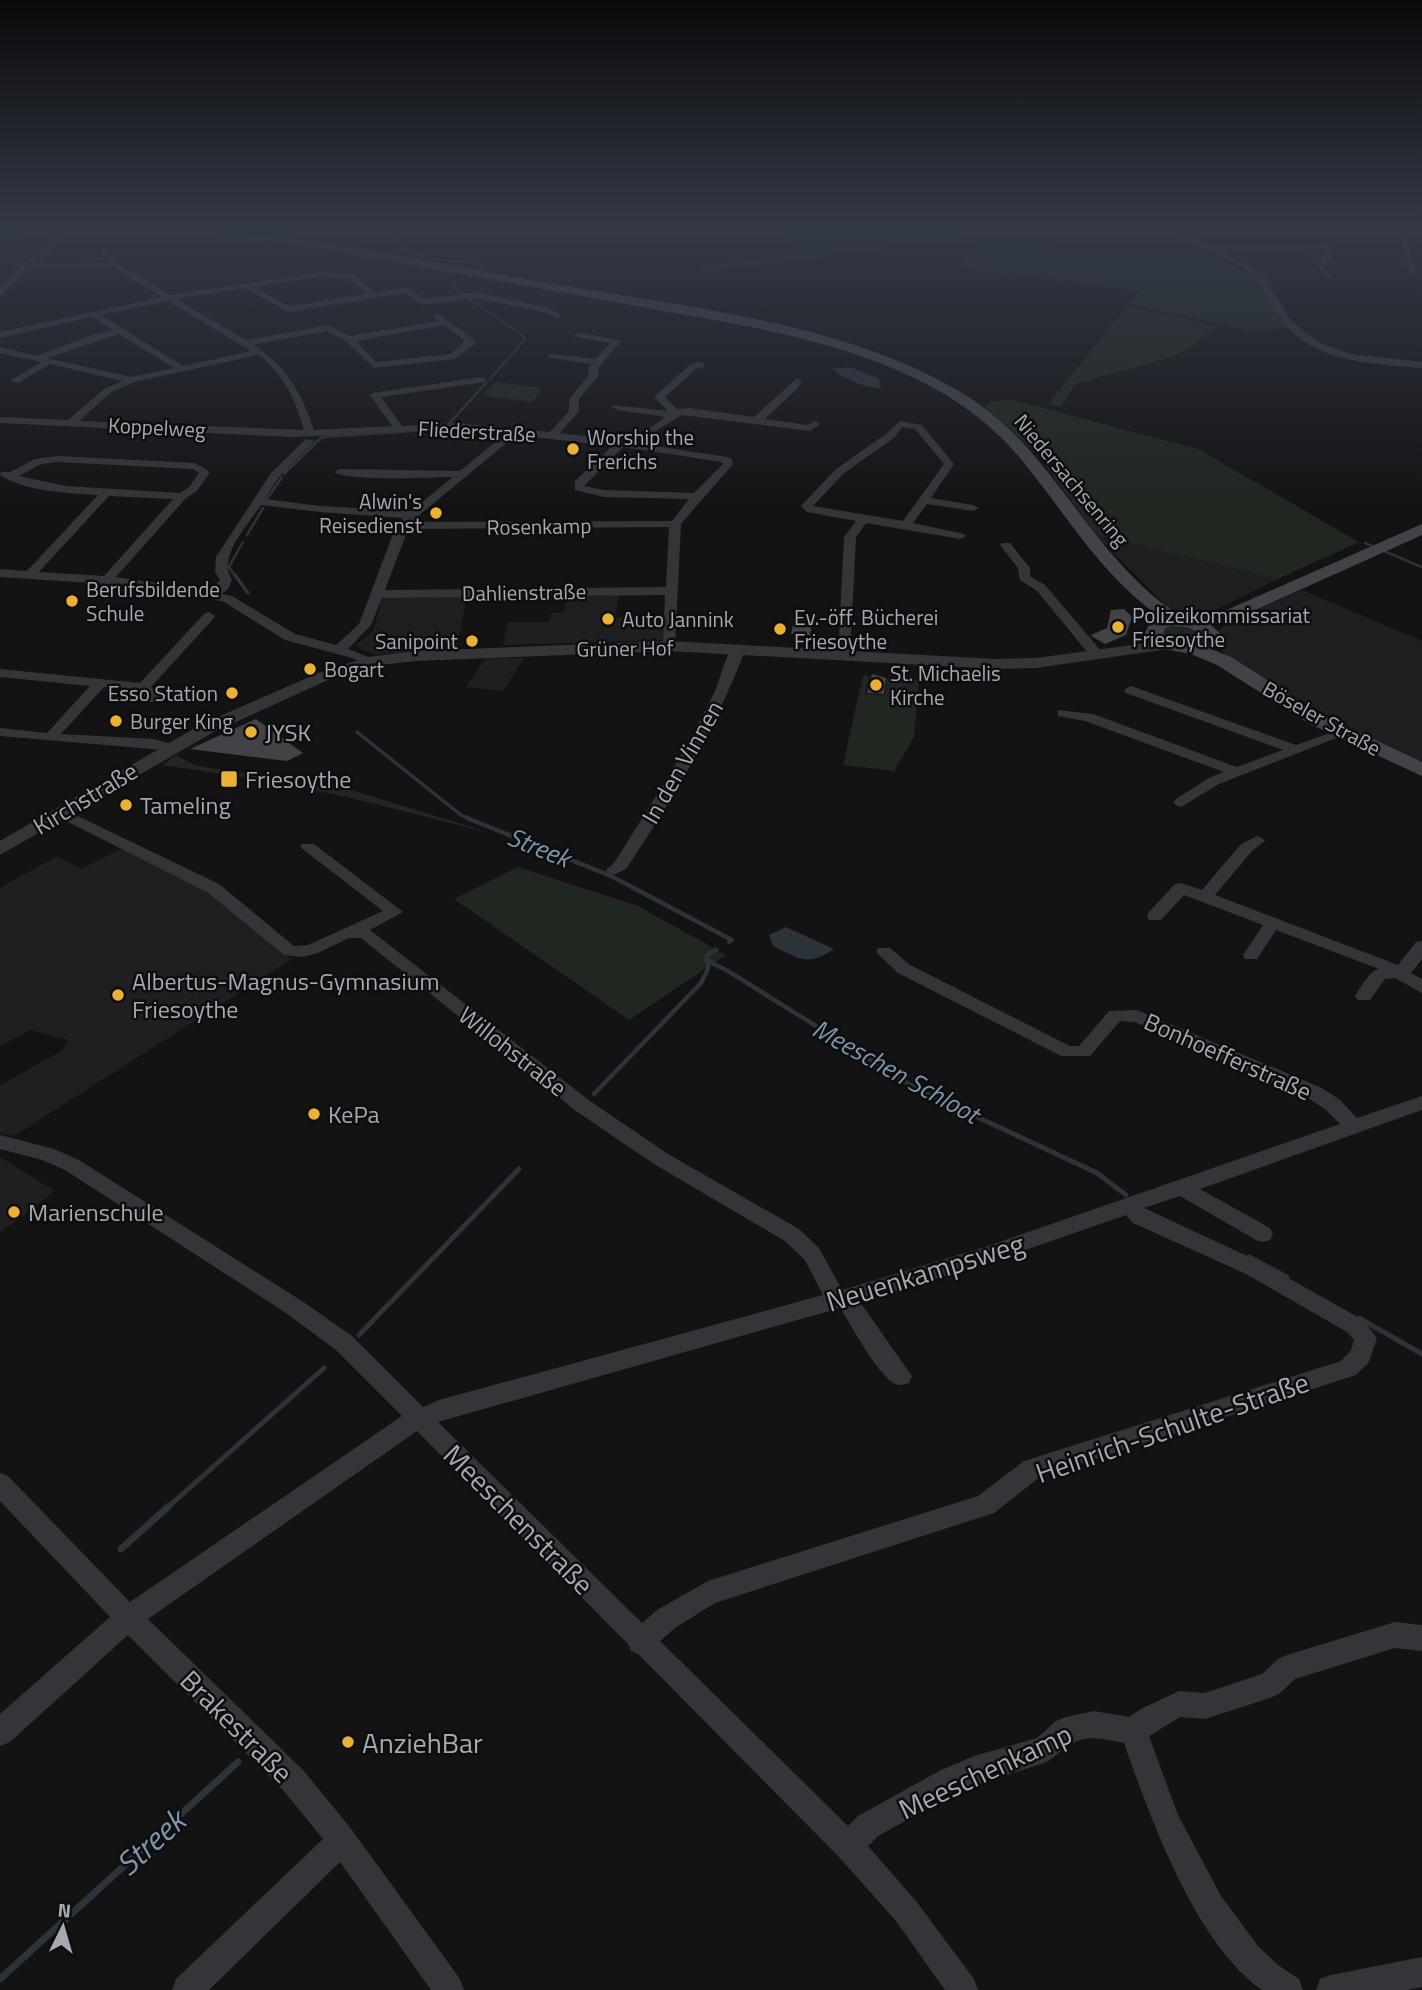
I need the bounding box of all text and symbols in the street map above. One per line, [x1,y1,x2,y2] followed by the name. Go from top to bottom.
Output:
[1007,407,1137,554] street label: Niedersachsenring
[107,408,207,446] street label: Koppelweg
[417,412,537,450] street label: Fliederstraße
[587,421,694,477] place label: Worship the Frerichs
[565,441,581,457] marker: Worship the Frerichs
[319,485,423,541] place label: Alwin's Reisedienst
[428,505,444,521] marker: Alwin's Reisedienst
[486,509,592,543] street label: Rosenkamp
[86,573,220,629] place label: Berufsbildende Schule
[462,575,586,609] street label: Dahlienstraße
[64,593,80,609] marker: Berufsbildende Schule
[1132,599,1311,655] place label: Polizeikommissariat Friesoythe
[794,601,938,657] place label: Ev.-öff. Bücherei Friesoythe
[622,603,734,635] place label: Auto Jannink
[600,611,616,627] marker: Auto Jannink
[1110,619,1126,635] marker: Polizeikommissariat Friesoythe
[772,621,788,637] marker: Ev.-öff. Bücherei Friesoythe
[375,625,459,657] place label: Sanipoint
[576,631,674,665] street label: Grüner Hof
[464,633,480,649] marker: Sanipoint
[324,653,385,685] place label: Bogart
[890,657,1001,713] place label: St. Michaelis Kirche
[302,661,318,677] marker: Bogart
[1257,672,1387,764] street label: Böseler Straße
[108,677,218,709] place label: Esso Station
[868,677,884,693] marker: St. Michaelis Kirche
[224,685,240,701] marker: Esso Station
[632,694,732,830] street label: In den Vinnen
[130,705,233,737] place label: Burger King
[108,713,124,729] marker: Burger King
[265,714,311,750] place label: JYSK
[243,724,259,740] marker: JYSK
[26,753,144,843] street label: Kirchstraße
[245,761,351,797] place label: Friesoythe
[219,769,239,789] marker: Friesoythe
[140,787,231,823] place label: Tameling
[118,797,134,813] marker: Tameling
[502,817,579,878] water label: Streek
[132,963,440,1027] place label: Albertus-Magnus-Gymnasium Friesoythe
[110,987,126,1003] marker: Albertus-Magnus-Gymnasium Friesoythe
[451,997,575,1105] street label: Willohstraße
[1138,1003,1318,1109] street label: Bonhoefferstraße
[805,1009,989,1134] water label: Meeschen Schloot
[328,1096,380,1132] place label: KePa
[306,1106,322,1122] marker: KePa
[28,1194,164,1230] place label: Marienschule
[6,1204,22,1220] marker: Marienschule
[821,1221,1029,1323] street label: Neuenkampsweg
[1030,1360,1314,1494] street label: Heinrich-Schulte-Straße
[434,1434,604,1604] street label: Meeschenstraße
[171,1660,303,1792] street label: Brakestraße
[891,1712,1079,1830] street label: Meeschenkamp
[362,1721,483,1764] place label: AnziehBar
[340,1734,356,1750] marker: AnziehBar
[104,1795,198,1886] water label: Streek
[28,1892,98,1962] north arrow
[57,1895,72,1925] text: N

